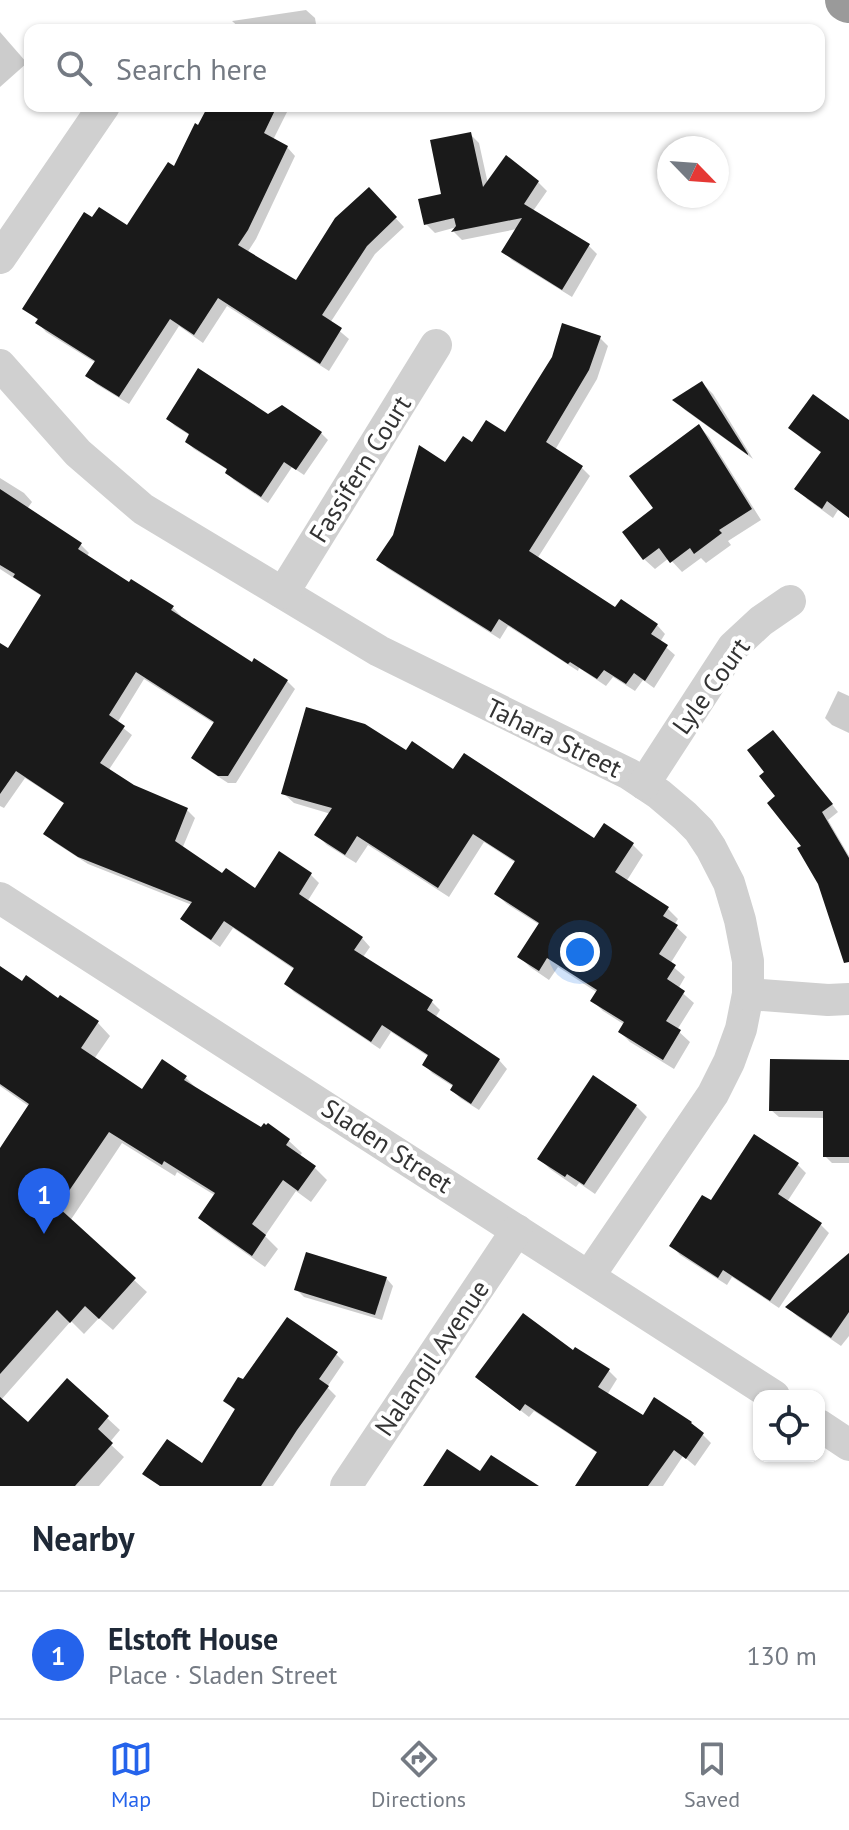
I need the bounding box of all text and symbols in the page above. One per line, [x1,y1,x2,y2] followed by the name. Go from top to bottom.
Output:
[24,24,825,112] search box
[52,46,96,90] icon: search
[116,49,267,88] text: Search here
[657,136,729,208] north arrow
[301,389,418,548] street label: Fassifern Court
[665,631,757,740] street label: Lyle Court
[481,691,628,785] street label: Tahara Street
[560,932,600,972] your location
[316,1091,459,1200] street label: Sladen Street
[18,1168,70,1234] pin: 1
[367,1273,496,1442] street label: Nalangil Avenue
[753,1390,825,1462] map controls
[753,1390,825,1462] button: locate
[32,1516,134,1560] text: Nearby
[108,1619,278,1658] text: Elstoft House
[51,1639,65,1672] text: 1
[746,1639,817,1672] text: 130 m
[108,1658,337,1691] text: Place · Sladen Street
[109,1737,153,1813] tab: Map
[371,1737,466,1813] tab: Directions
[684,1737,740,1813] tab: Saved

